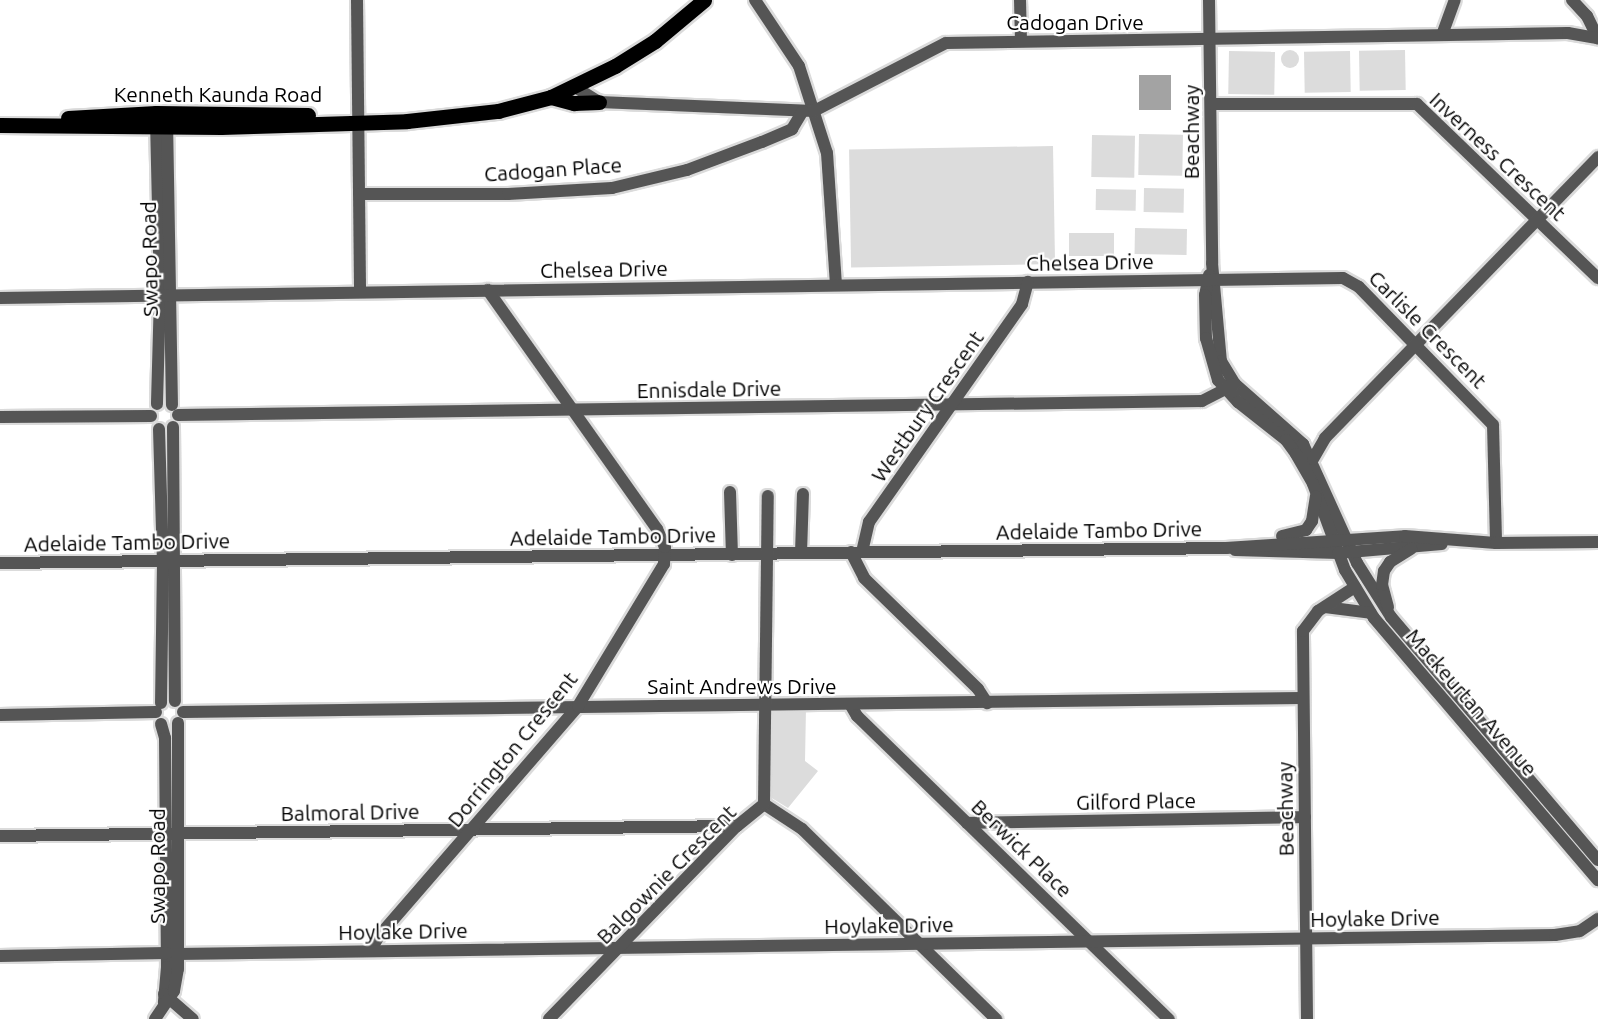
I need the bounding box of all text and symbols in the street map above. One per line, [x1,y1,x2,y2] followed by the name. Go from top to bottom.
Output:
[1006,9,1144,35] street label: Cadogan Drive
[114,81,322,107] street label: Kenneth Kaunda Road
[1178,85,1204,179] street label: Beachway
[1425,87,1571,225] street label: Inverness Crescent
[483,152,623,186] street label: Cadogan Place
[135,201,163,317] street label: Swapo Road
[1026,248,1154,276] street label: Chelsea Drive
[540,255,668,283] street label: Chelsea Drive
[1364,265,1492,393] street label: Carlisle Crescent
[865,326,989,486] street label: Westbury Crescent
[636,375,782,403] street label: Ennisdale Drive
[996,516,1202,544] street label: Adelaide Tambo Drive
[510,522,716,550] street label: Adelaide Tambo Drive
[24,528,230,556] street label: Adelaide Tambo Drive
[1401,623,1543,781] street label: Mackeurtan Avenue
[442,666,582,832] street label: Dorrington Crescent
[647,673,837,699] street label: Saint Andrews Drive
[1272,761,1298,857] street label: Beachway
[1076,787,1196,815] street label: Gilford Place
[966,794,1078,902] street label: Berwick Place
[280,798,420,826] street label: Balmoral Drive
[591,799,741,949] street label: Balgownie Crescent
[144,808,170,924] street label: Swapo Road
[1310,904,1440,932] street label: Hoylake Drive
[824,911,954,939] street label: Hoylake Drive
[338,917,468,945] street label: Hoylake Drive

